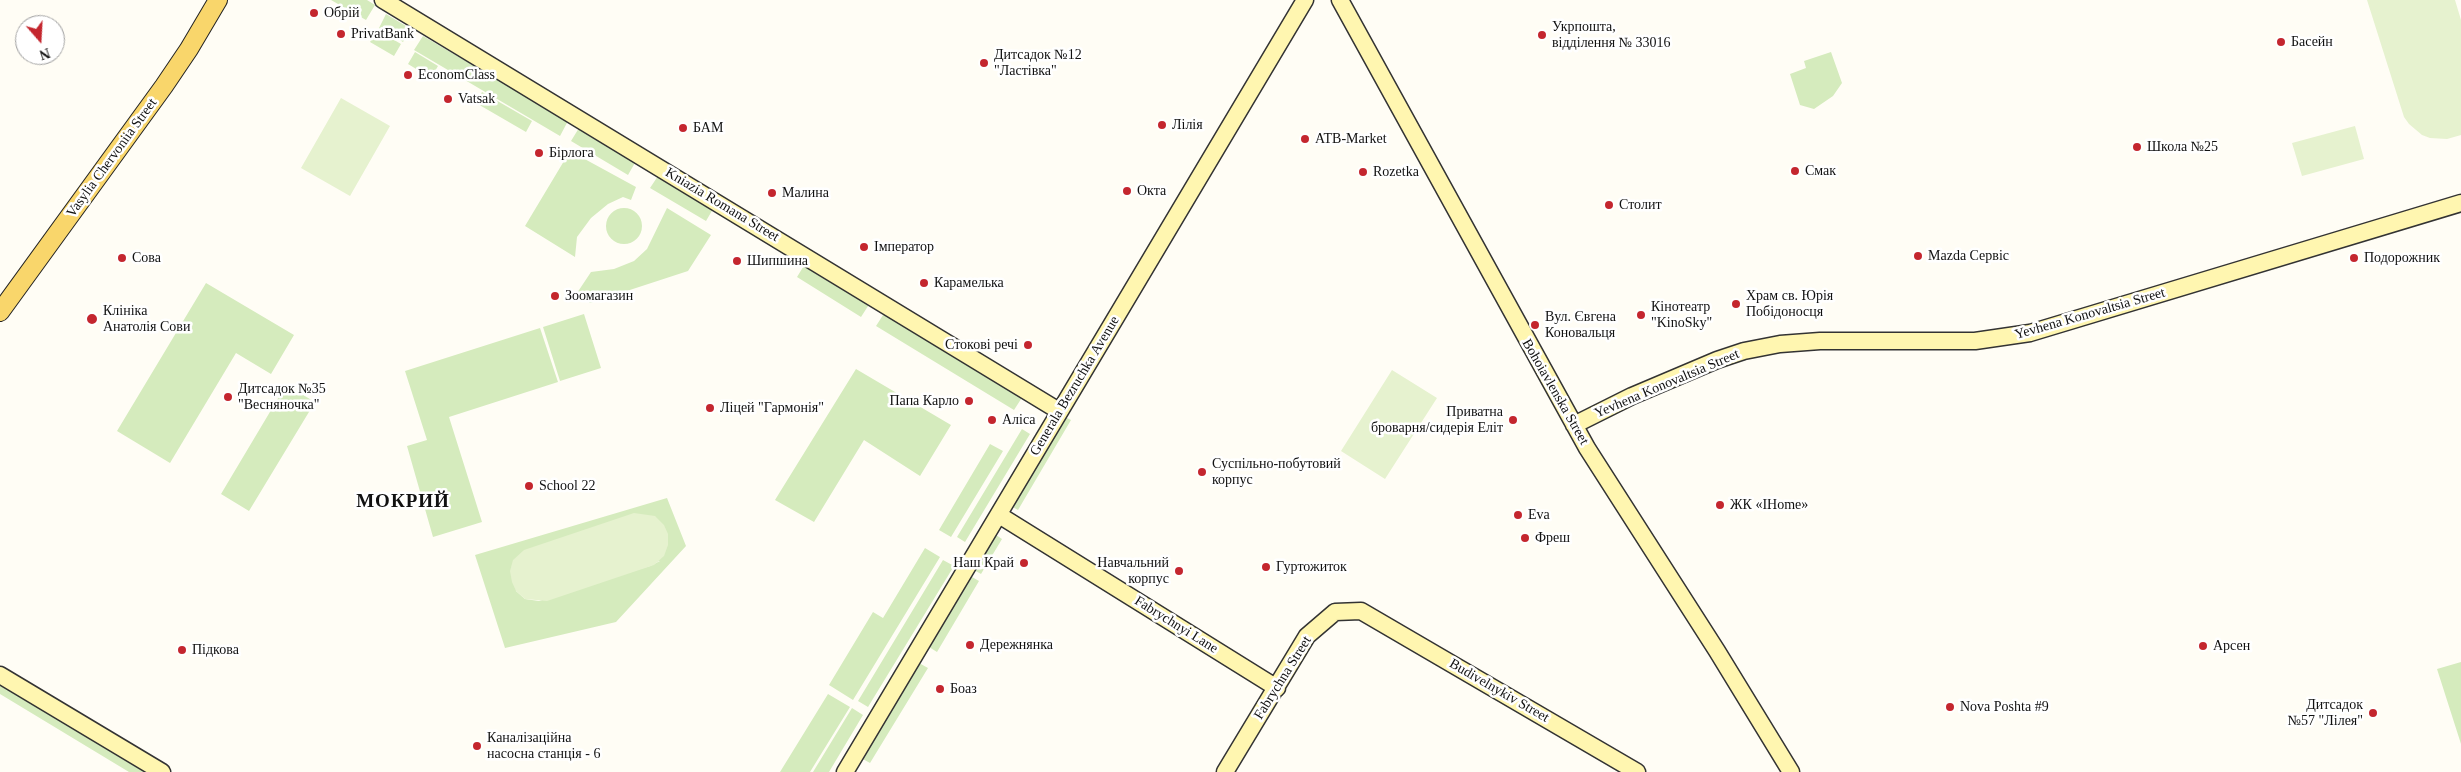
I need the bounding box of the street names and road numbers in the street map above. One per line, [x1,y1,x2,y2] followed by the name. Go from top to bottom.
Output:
[63,95,161,221] street label: Vasylia Chervoniia Street
[662,164,782,246] street label: Kniazia Romana Street
[2013,284,2167,344] street label: Yevhena Konovaltsia Street
[1027,313,1123,459] street label: Generala Bezruchka Avenue
[1518,336,1592,448] street label: Bohoiavlenska Street
[1592,346,1742,422] street label: Yevhena Konovaltsia Street
[1131,593,1221,657] street label: Fabrychnyi Lane
[1251,633,1315,723] street label: Fabrychna Street
[1446,656,1552,726] street label: Budivelnykiv Street

